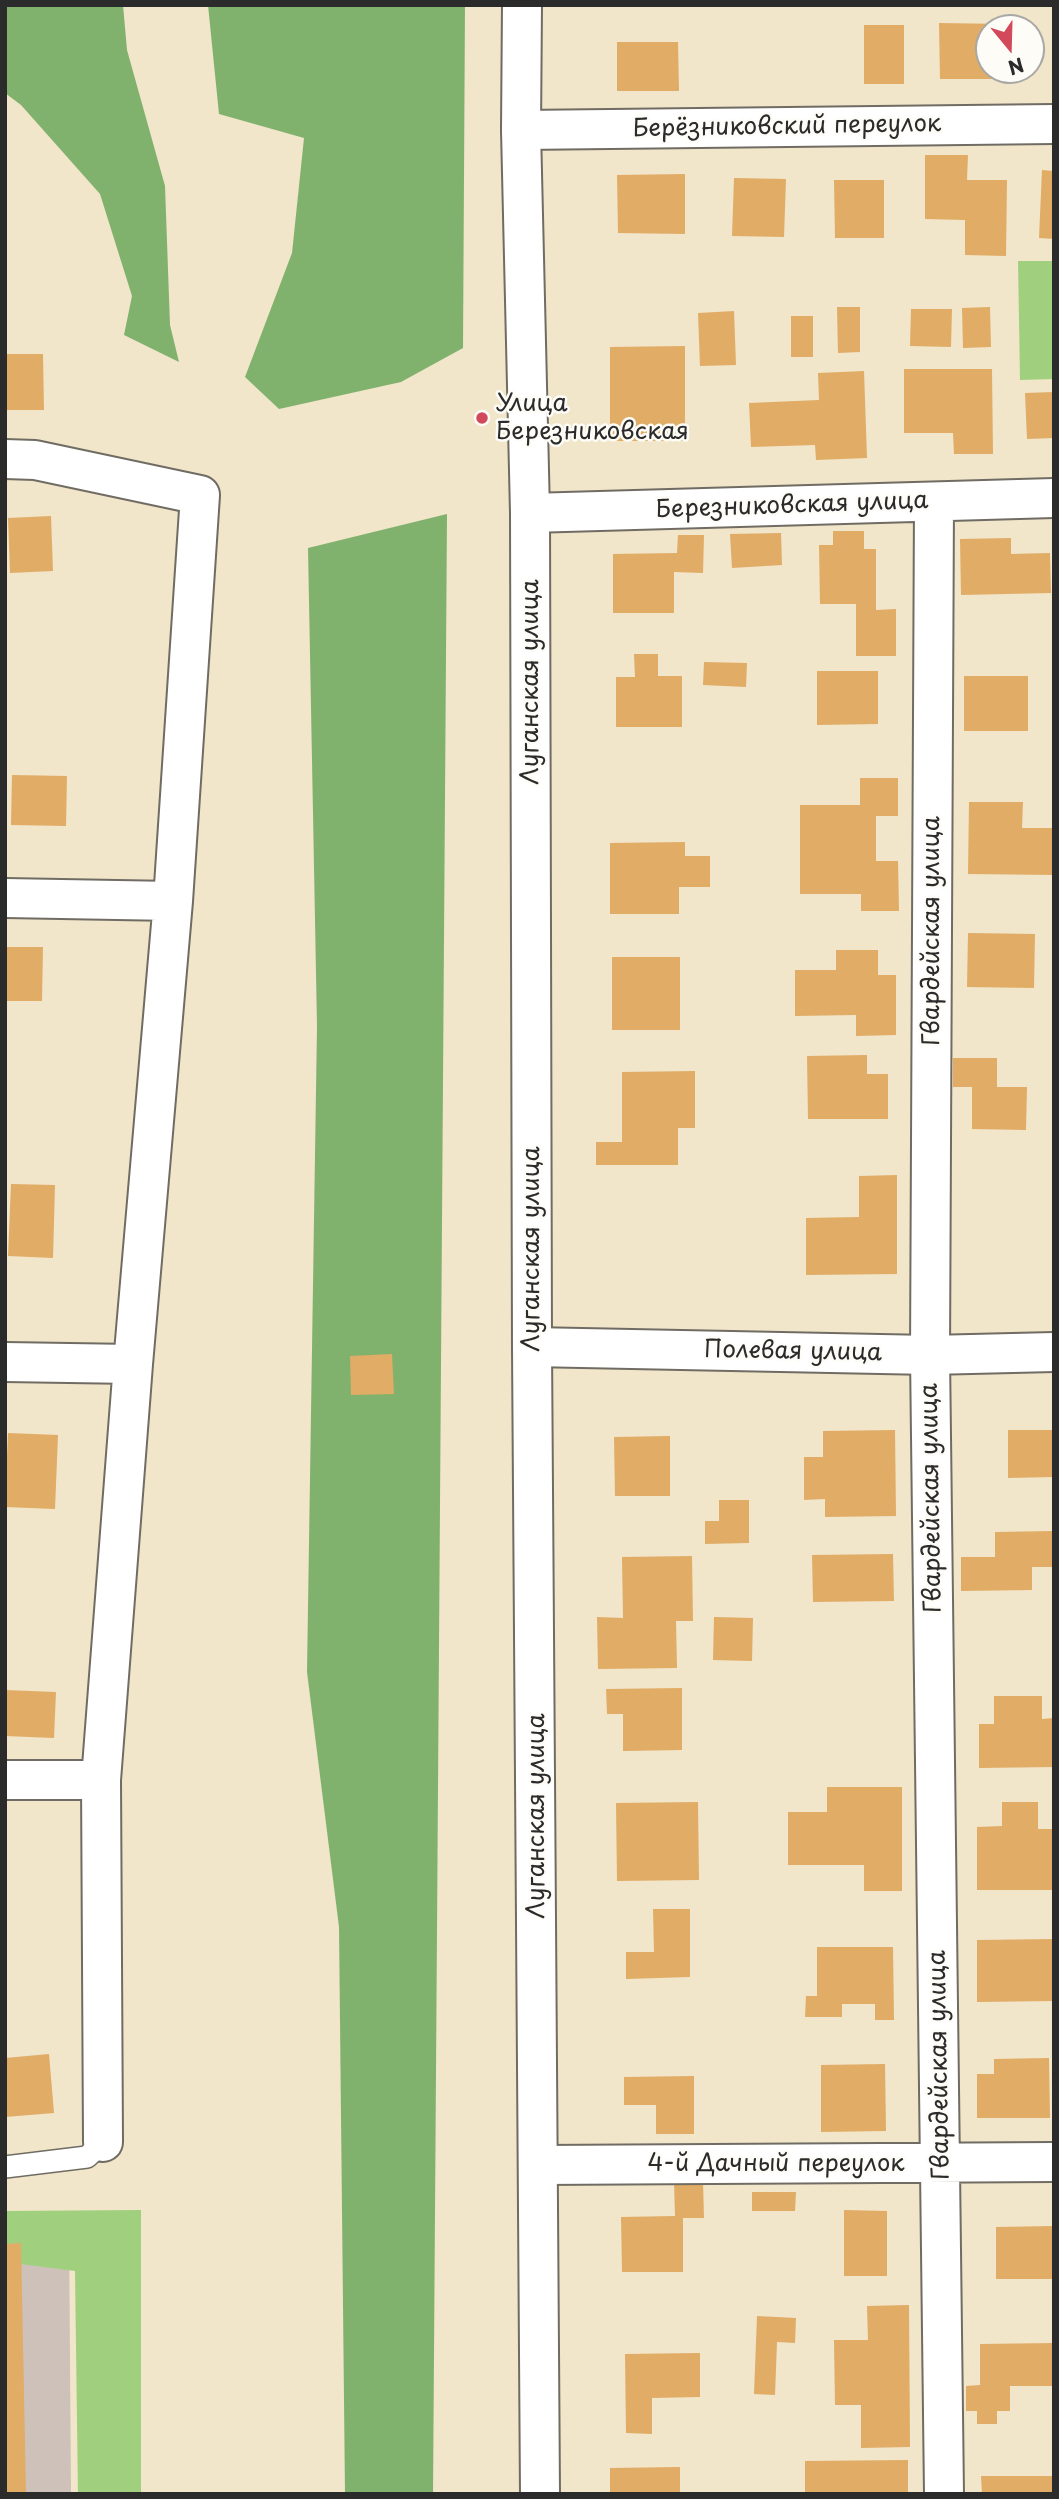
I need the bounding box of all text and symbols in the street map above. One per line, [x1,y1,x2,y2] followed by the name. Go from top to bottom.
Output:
[975,14,1045,84] north arrow
[1005,51,1028,83] text: N
[633,110,941,144] street label: Берёзниковский переулок
[496,390,689,446] place label: Улица Березниковская
[474,410,490,426] marker: Улица Березниковская
[655,487,929,525] street label: Березниковская улица
[517,579,545,785] street label: Луганская улица
[918,816,946,1046] street label: Гвардейская улица
[518,1146,546,1352] street label: Луганская улица
[704,1336,882,1368] street label: Полевая улица
[916,1383,948,1613] street label: Гвардейская улица
[523,1713,551,1919] street label: Луганская улица
[924,1950,956,2180] street label: Гвардейская улица
[647,2150,905,2178] street label: 4-й Дачный переулок

